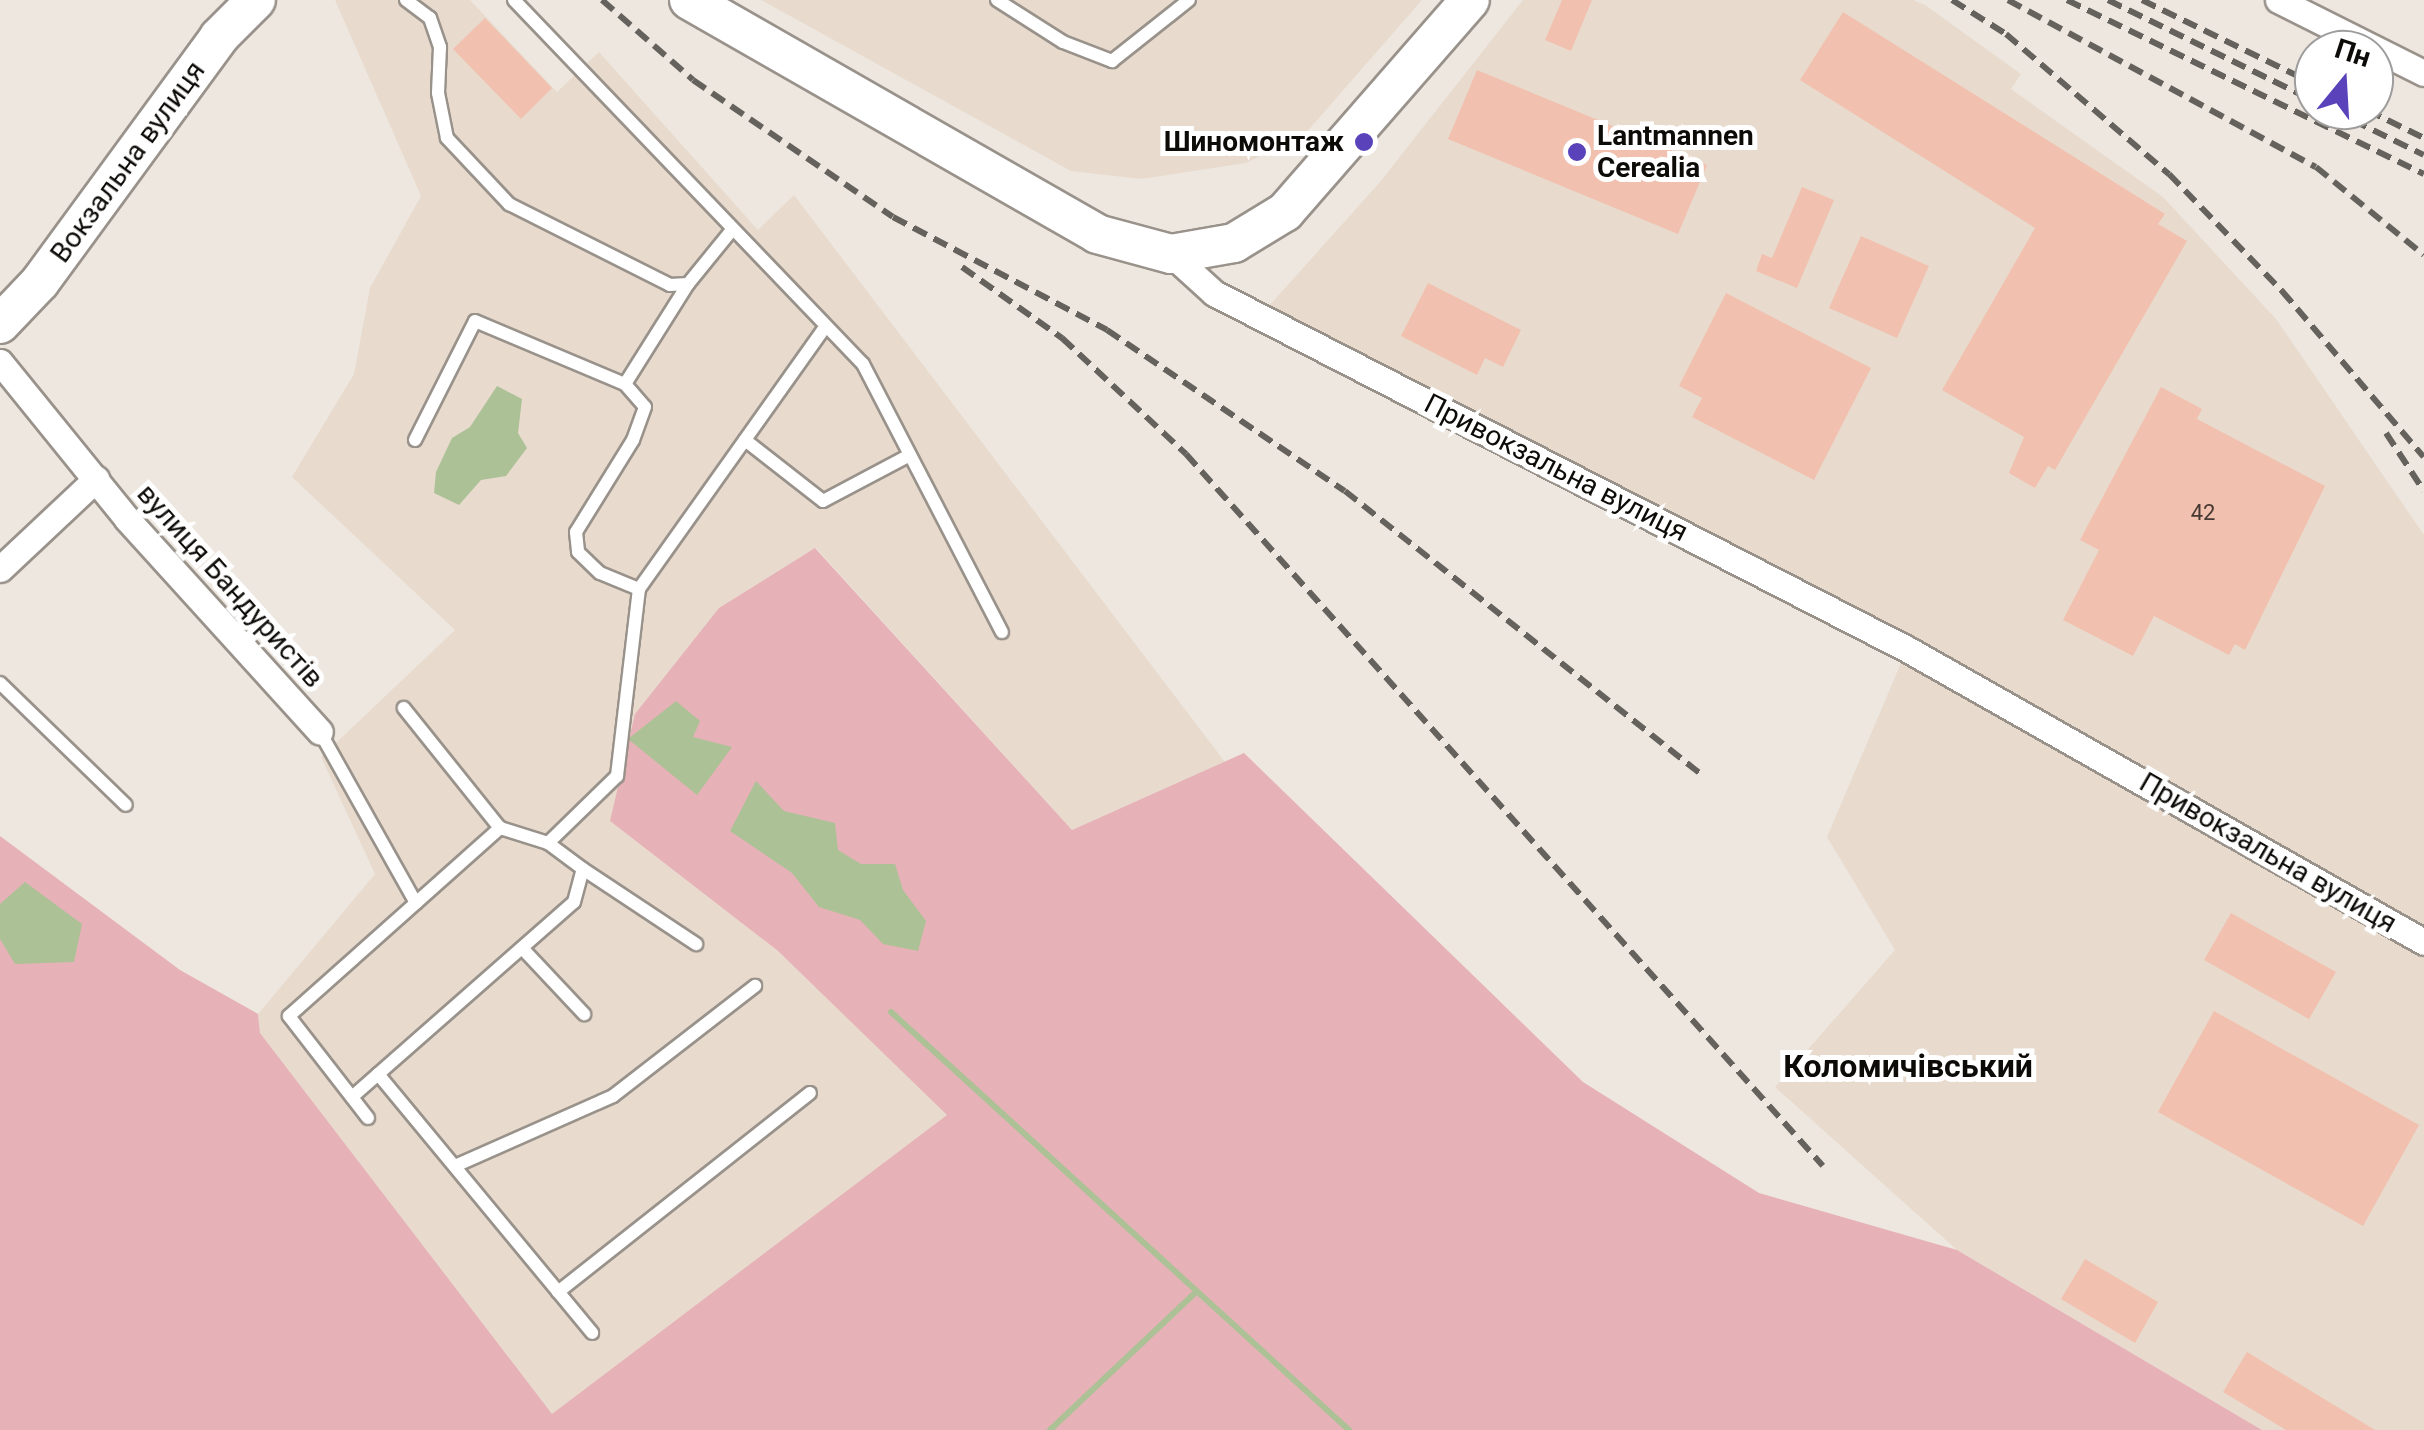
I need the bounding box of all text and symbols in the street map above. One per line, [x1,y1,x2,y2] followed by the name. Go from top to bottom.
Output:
[2294,30,2394,130] north arrow
[2331,32,2375,74] text: Пн
[44,55,212,269] street label: Вокзальна вулиця
[1597,119,1754,185] place label: Lantmannen Cerealia
[1164,125,1344,159] place label: Шиномонтаж
[1353,131,1375,153] marker: Шиномонтаж
[1566,141,1588,163] marker: Lantmannen Cerealia
[1419,387,1693,549] street label: Привокзальна вулиця
[130,477,330,695] street label: вулиця Бандуристів
[2191,500,2215,526] house number: 42
[2134,766,2402,940] street label: Привокзальна вулиця
[1783,1047,2033,1085] district label: Коломичівський

